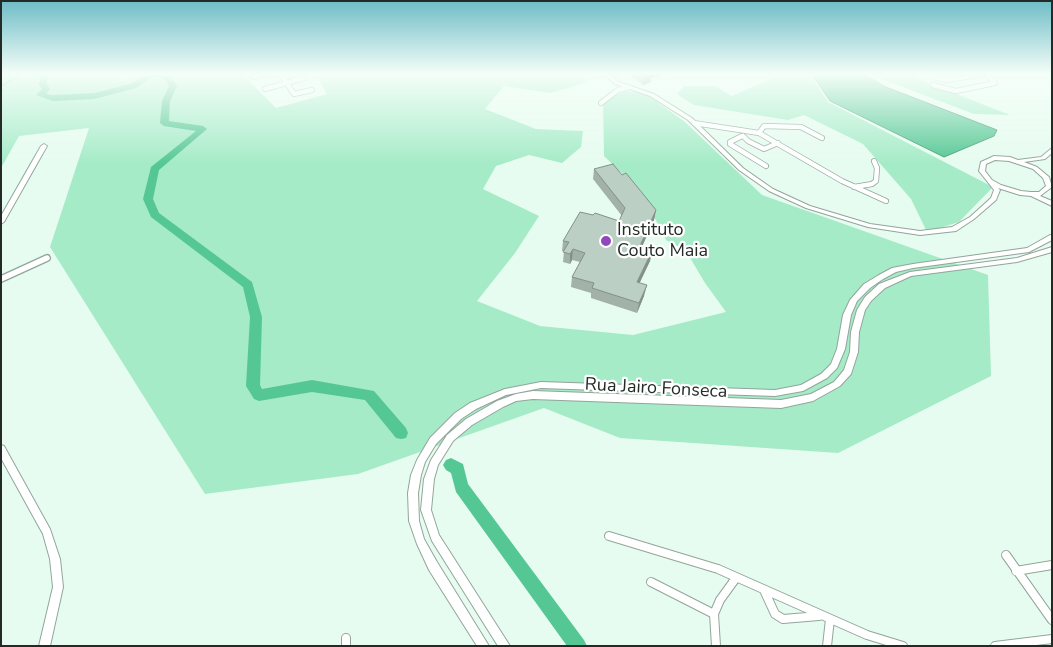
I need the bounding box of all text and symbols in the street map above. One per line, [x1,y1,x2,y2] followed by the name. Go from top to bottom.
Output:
[617,220,708,262] place label: Instituto Couto Maia
[599,234,613,248] marker: Instituto Couto Maia
[584,374,728,404] street label: Rua Jairo Fonseca

